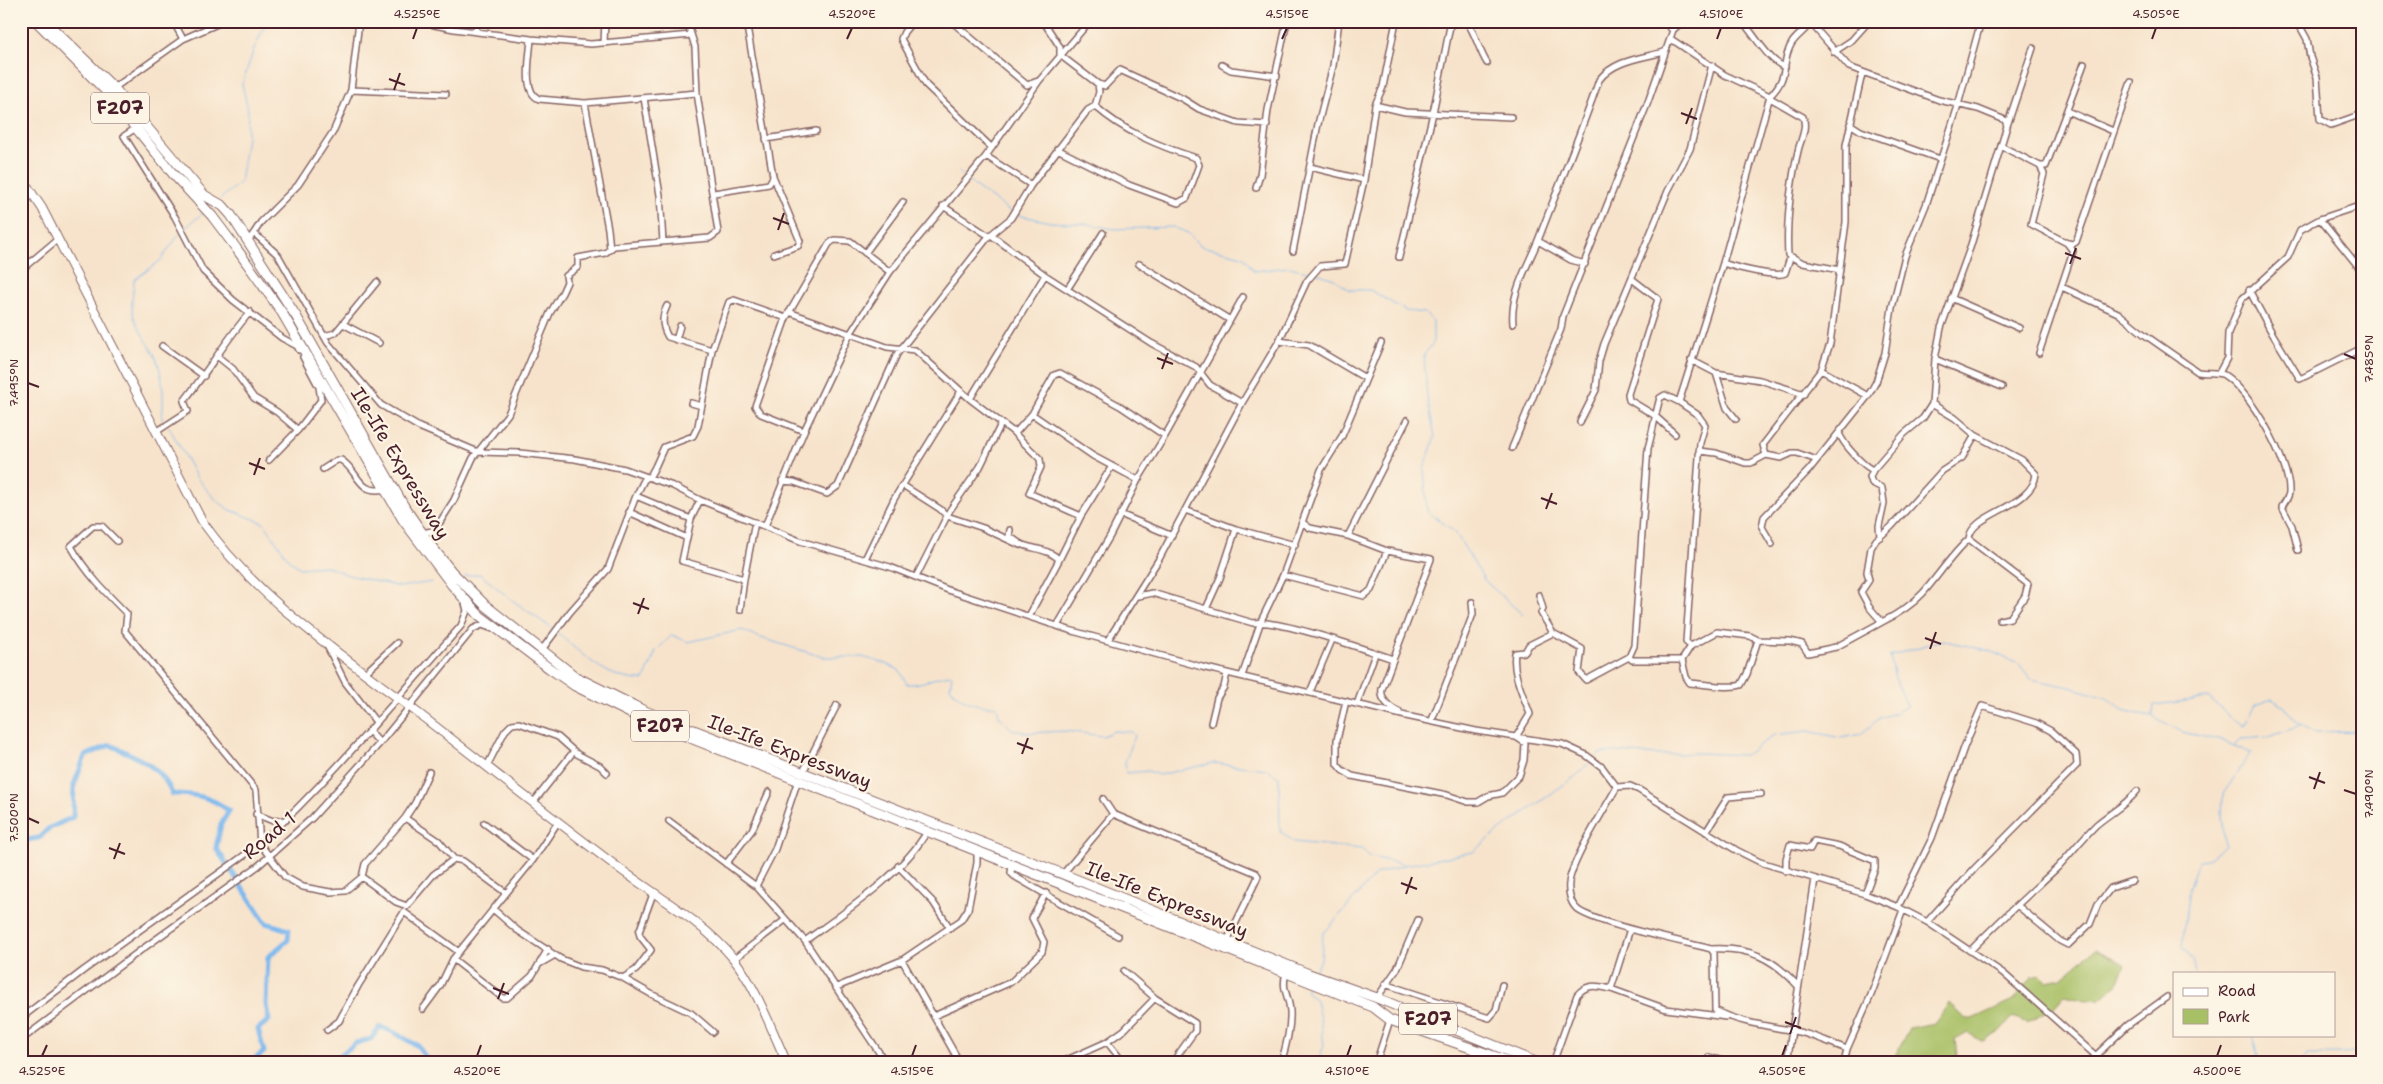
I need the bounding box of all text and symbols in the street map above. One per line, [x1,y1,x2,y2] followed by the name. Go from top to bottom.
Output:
[394,6,440,22] text: 4.525°E
[828,6,876,22] text: 4.520°E
[1265,6,1309,22] text: 4.515°E
[1699,6,1743,22] text: 4.510°E
[2132,6,2180,22] text: 4.505°E
[91,92,149,124] road number: F207
[2361,335,2377,383] text: 7.485°N
[6,359,22,407] text: 7.495°N
[345,382,456,544] street label: Ile-Ife Expressway
[704,709,875,794] street label: Ile-Ife Expressway
[631,710,689,741] road number: F207
[2361,769,2377,819] text: 7.490°N
[6,793,22,843] text: 7.500°N
[237,806,301,865] street label: Road 1
[1082,855,1252,944] street label: Ile-Ife Expressway
[2173,972,2336,1036] legend
[2218,981,2256,1001] text: Road
[1399,1004,1457,1034] road number: F207
[2218,1007,2250,1027] text: Park
[19,1063,65,1079] text: 4.525°E
[453,1063,501,1079] text: 4.520°E
[890,1063,934,1079] text: 4.515°E
[1325,1063,1369,1079] text: 4.510°E
[1758,1063,1806,1079] text: 4.505°E
[2193,1063,2241,1079] text: 4.500°E

